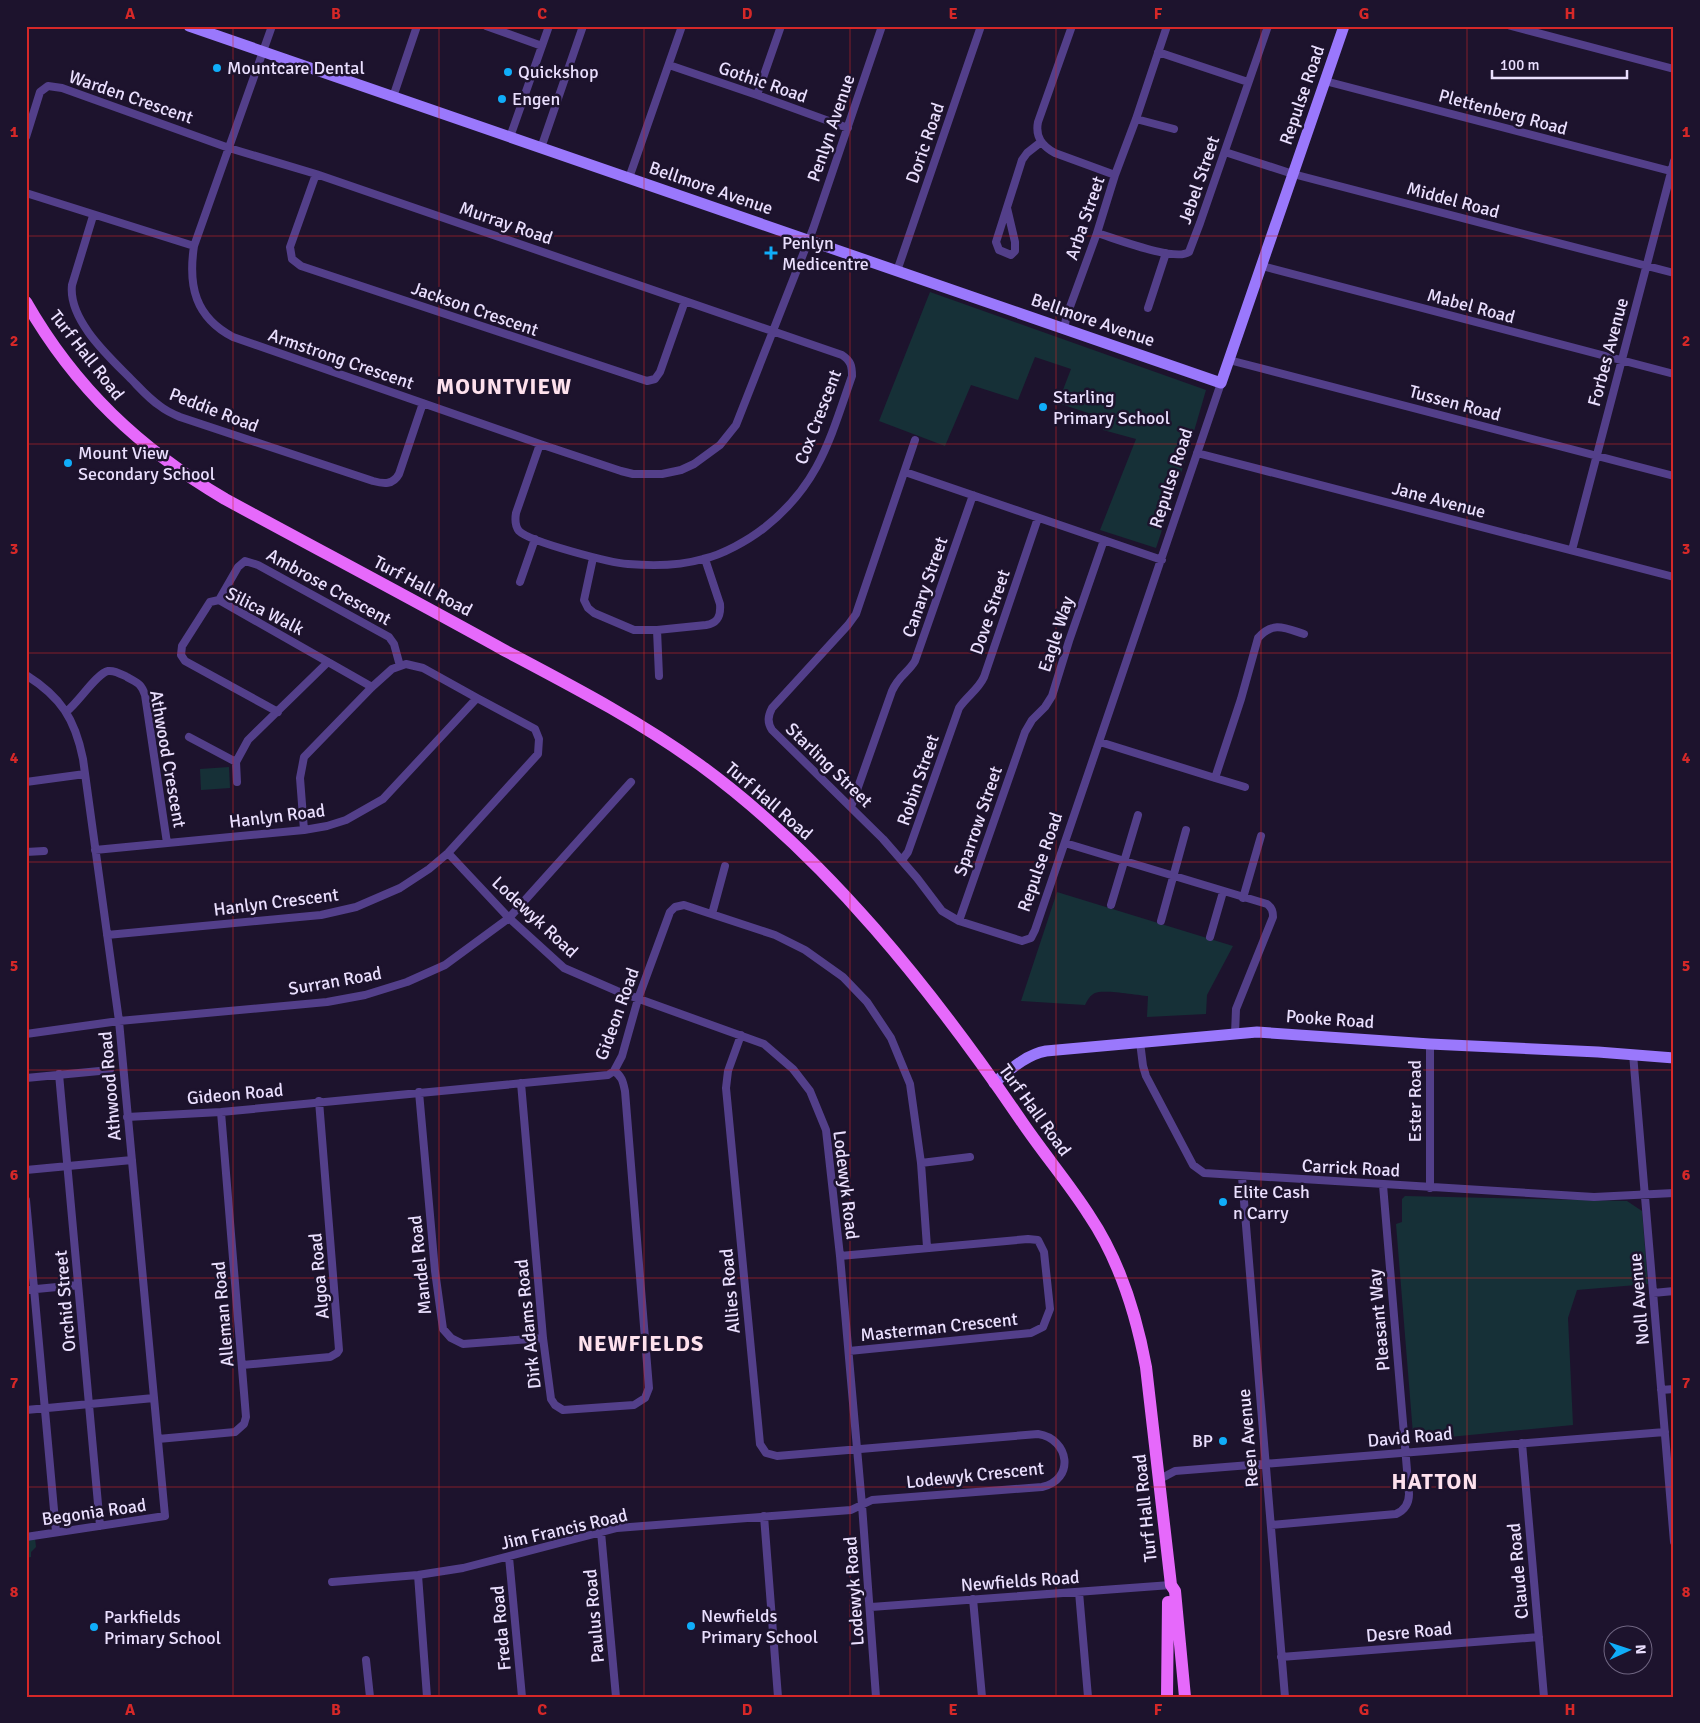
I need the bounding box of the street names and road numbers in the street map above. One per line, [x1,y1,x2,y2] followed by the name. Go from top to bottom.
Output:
[1275,42,1329,148] street label: Repulse Road
[716,57,810,107] street label: Gothic Road
[66,65,196,129] street label: Warden Crescent
[802,71,860,185] street label: Penlyn Avenue
[1436,84,1570,140] street label: Plettenberg Road
[901,100,949,186] street label: Doric Road
[1174,133,1224,227] street label: Jebel Street
[646,157,776,219] street label: Bellmore Avenue
[1060,173,1110,263] street label: Arba Street
[1404,177,1502,223] street label: Middel Road
[456,197,556,249] street label: Murray Road
[409,277,541,341] street label: Jackson Crescent
[1425,284,1517,328] street label: Mabel Road
[1028,289,1158,351] street label: Bellmore Avenue
[1583,295,1633,409] street label: Forbes Avenue
[45,305,129,405] street label: Turf Hall Road
[265,324,417,394] street label: Armstrong Crescent
[790,367,846,467] street label: Cox Crescent
[1407,380,1503,426] street label: Tussen Road
[166,383,262,437] street label: Peddie Road
[1145,425,1197,531] street label: Repulse Road
[1390,477,1488,523] street label: Jane Avenue
[897,534,953,640] street label: Canary Street
[263,544,395,630] street label: Ambrose Crescent
[370,551,476,621] street label: Turf Hall Road
[965,566,1015,658] street label: Dove Street
[222,582,308,640] street label: Silica Walk
[1033,593,1079,675] street label: Eagle Way
[145,689,191,829] street label: Athwood Crescent
[781,718,877,812] street label: Starling Street
[892,732,944,828] street label: Robin Street
[721,757,817,845] street label: Turf Hall Road
[949,763,1007,879] street label: Sparrow Street
[228,799,326,833] street label: Hanlyn Road
[1013,809,1067,915] street label: Repulse Road
[487,872,583,962] street label: Lodewyk Road
[212,883,340,921] street label: Hanlyn Crescent
[287,962,383,1000] street label: Surran Road
[590,965,644,1063] street label: Gideon Road
[1285,1005,1375,1033] street label: Pooke Road
[94,1030,126,1142] street label: Athwood Road
[994,1060,1076,1160] street label: Turf Hall Road
[1404,1060,1426,1142] street label: Ester Road
[186,1079,284,1109] street label: Gideon Road
[828,1129,864,1241] street label: Lodewyk Road
[1301,1154,1401,1182] street label: Carrick Road
[404,1214,436,1316] street label: Mandel Road
[304,1232,334,1320] street label: Algoa Road
[715,1248,745,1334] street label: Allies Road
[50,1249,80,1353] street label: Orchid Street
[1624,1252,1654,1346] street label: Noll Avenue
[510,1258,546,1390] street label: Dirk Adams Road
[207,1260,239,1368] street label: Alleman Road
[1364,1267,1394,1372] street label: Pleasant Way
[859,1308,1019,1346] street label: Masterman Crescent
[1233,1388,1263,1488] street label: Reen Avenue
[1367,1422,1453,1452] street label: David Road
[1128,1453,1162,1563] street label: Turf Hall Road
[905,1457,1045,1493] street label: Lodewyk Crescent
[40,1494,148,1530] street label: Begonia Road
[498,1504,630,1554] street label: Jim Francis Road
[1503,1522,1533,1620] street label: Claude Road
[839,1536,869,1646] street label: Lodewyk Road
[960,1566,1080,1596] street label: Newfields Road
[579,1568,609,1664] street label: Paulus Road
[486,1584,516,1672] street label: Freda Road
[1365,1617,1453,1647] street label: Desre Road

